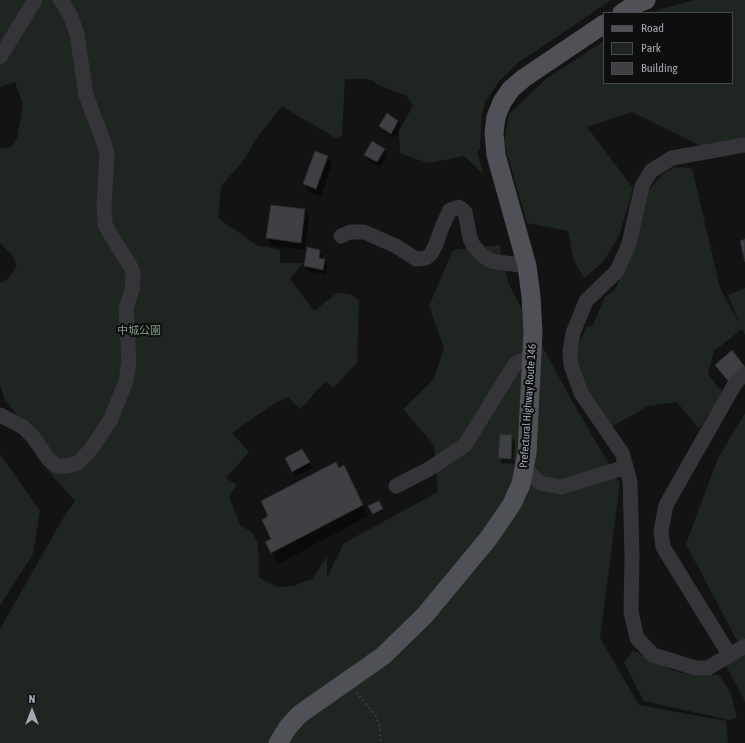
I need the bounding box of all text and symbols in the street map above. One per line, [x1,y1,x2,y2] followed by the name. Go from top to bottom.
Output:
[603,12,733,84] legend
[641,21,664,35] text: Road
[641,41,661,55] text: Park
[641,61,678,75] text: Building
[117,324,161,338] park label: 中城公園
[517,344,539,468] street label: Prefectural Highway Route 146
[12,691,52,731] north arrow
[29,693,35,705] text: N

